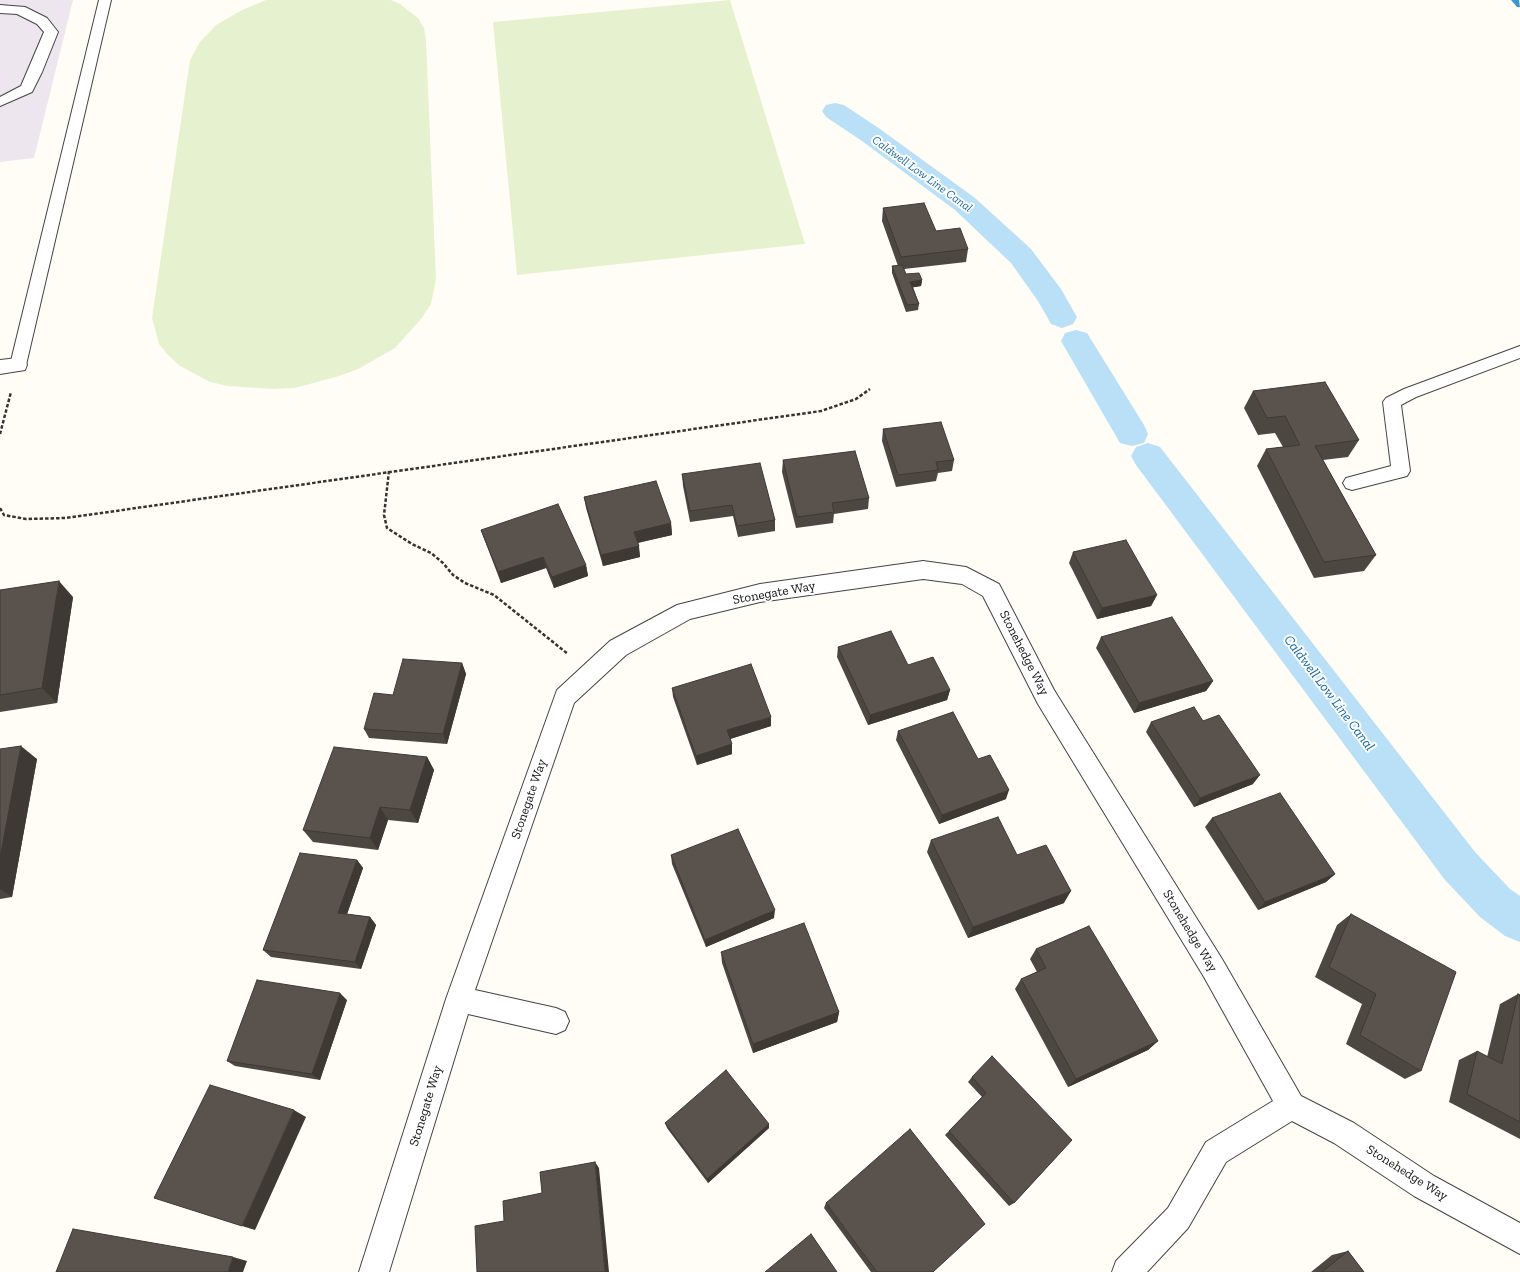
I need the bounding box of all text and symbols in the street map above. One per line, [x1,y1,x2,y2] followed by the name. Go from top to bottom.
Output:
[869,133,975,215] water label: Caldwell Low Line Canal
[732,578,816,608] street label: Stonegate Way
[996,608,1052,698] street label: Stonehedge Way
[1280,632,1378,754] water label: Caldwell Low Line Canal
[508,757,550,841] street label: Stonegate Way
[1159,887,1221,975] street label: Stonehedge Way
[406,1064,446,1148] street label: Stonegate Way
[1363,1142,1451,1204] street label: Stonehedge Way

